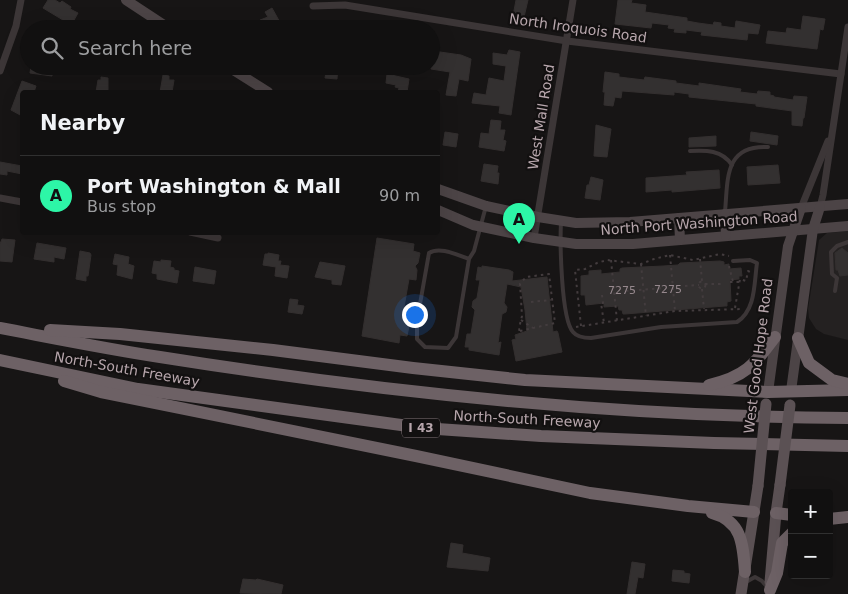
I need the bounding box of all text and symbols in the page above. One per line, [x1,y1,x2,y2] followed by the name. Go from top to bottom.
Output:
[508,10,648,46] street label: North Iroquois Road
[20,20,440,75] search box
[38,34,66,62] icon: search
[78,37,192,59] text: Search here
[525,63,557,171] street label: West Mall Road
[40,111,125,135] text: Nearby
[87,175,341,197] text: Port Washington & Mall
[50,186,62,205] text: A
[379,186,420,205] text: 90 m
[87,197,156,216] text: Bus stop
[503,203,535,244] pin: A
[600,208,798,238] street label: North Port Washington Road
[741,277,775,435] street label: West Good Hope Road
[654,283,682,296] house number: 7275
[608,284,636,297] house number: 7275
[402,302,428,328] your location
[53,348,201,390] street label: North-South Freeway
[453,407,601,431] street label: North-South Freeway
[402,418,440,438] road number: I 43
[788,489,833,579] map controls
[788,489,833,534] button: +
[788,534,833,579] button: −

